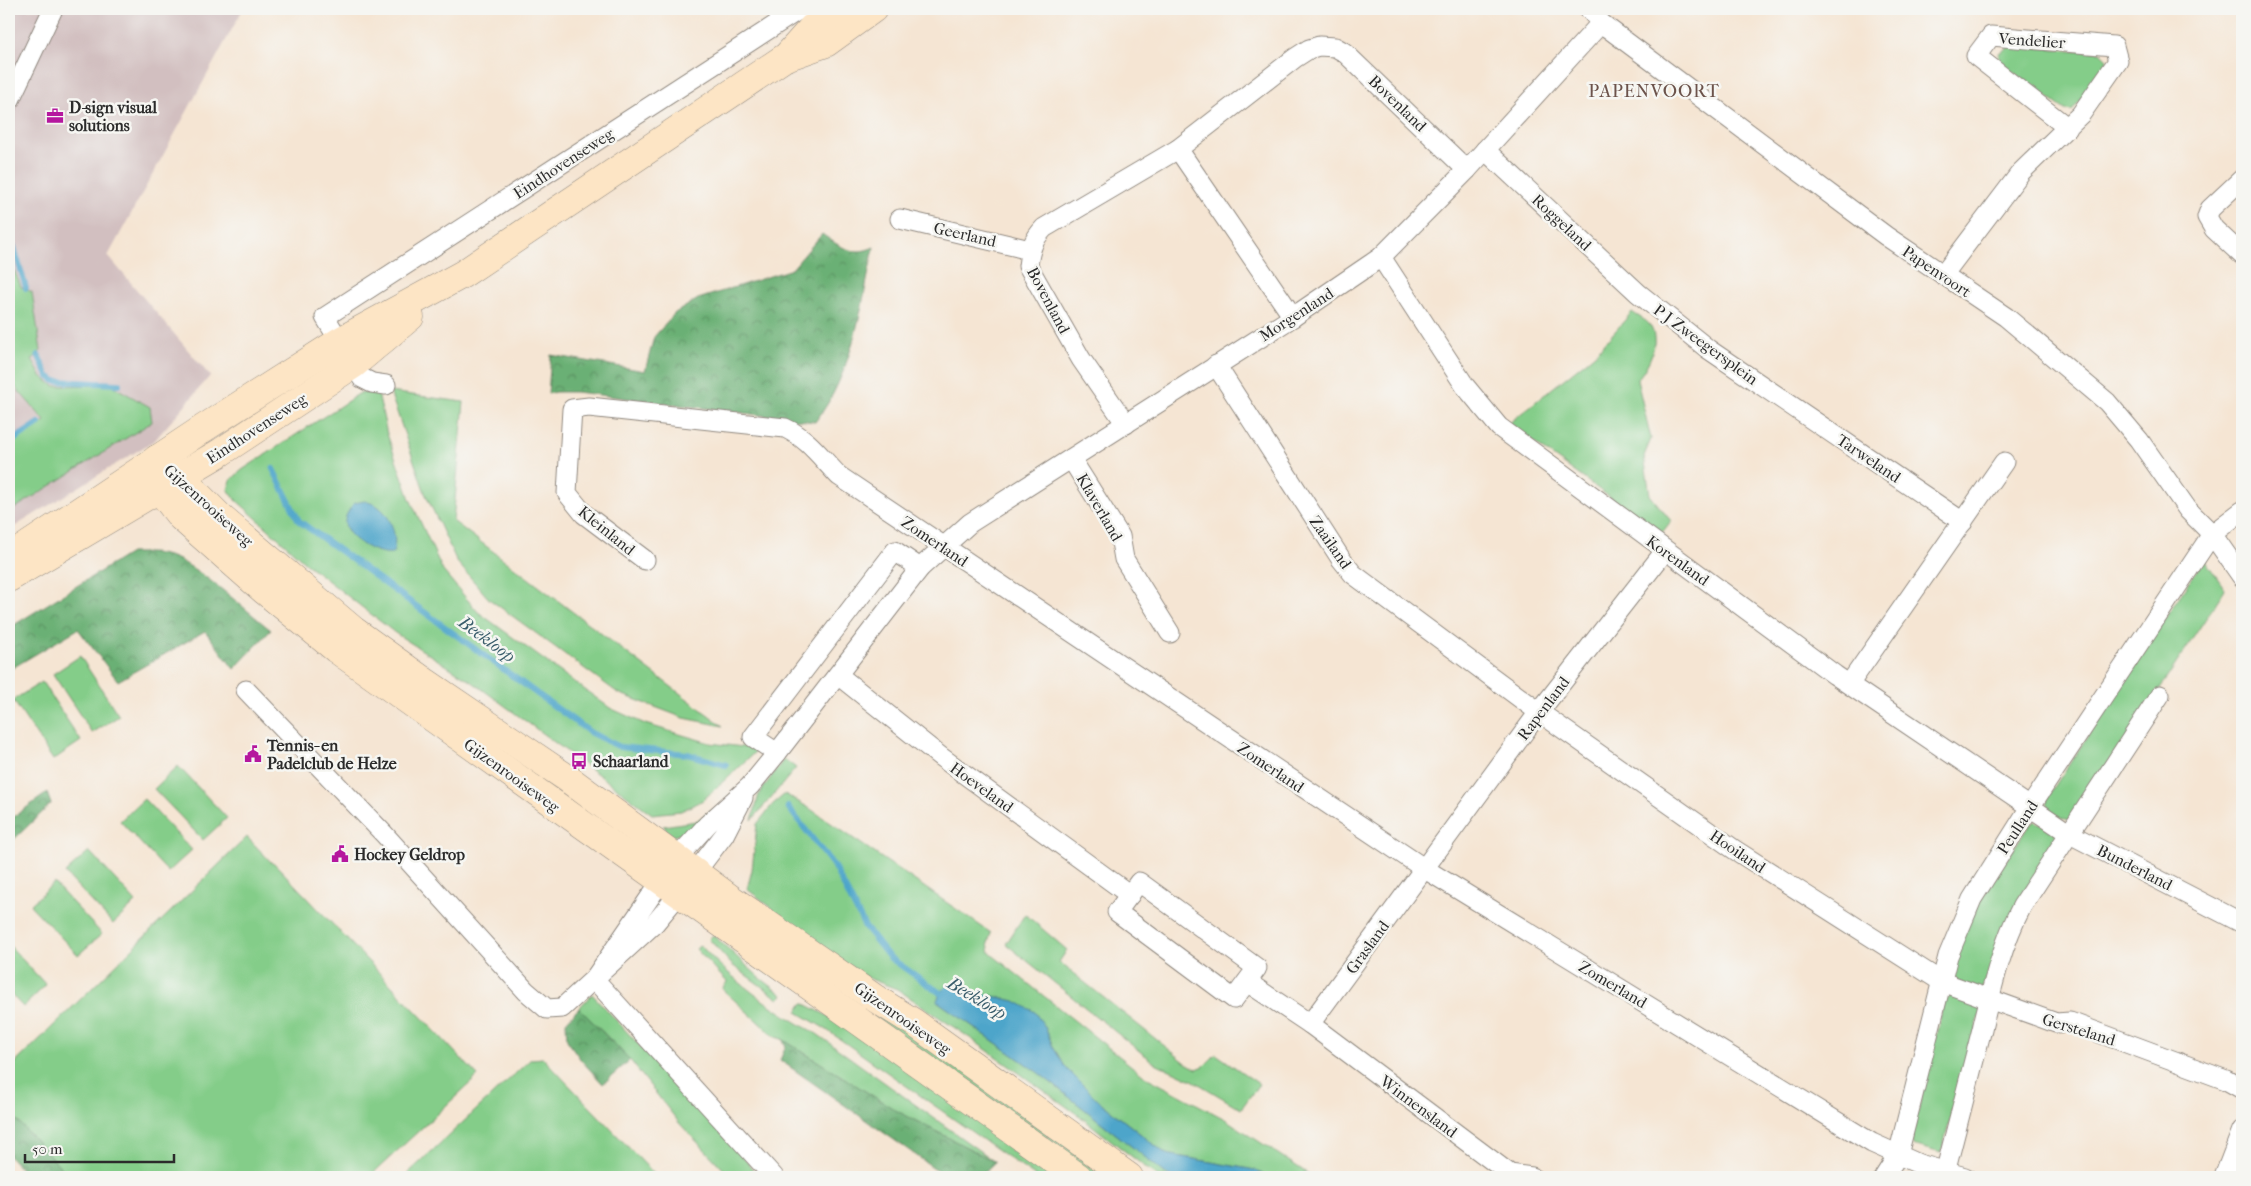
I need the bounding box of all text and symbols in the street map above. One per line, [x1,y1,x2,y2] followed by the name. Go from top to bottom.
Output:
[1997,29,2066,52] street label: Vendelier
[1365,71,1431,136] street label: Bovenland
[1588,81,1720,102] district label: PAPENVOORT
[69,98,157,135] place label: D-sign visual solutions
[45,106,65,126] office icon: D-sign visual solutions
[510,124,617,203] street label: Eindhovenseweg
[1528,190,1595,255] street label: Roggeland
[932,218,998,251] street label: Geerland
[1899,241,1975,302] street label: Papenvoort
[1023,264,1074,337] street label: Bovenland
[1256,283,1337,345] street label: Morgenland
[1650,300,1762,389] street label: P J Zweegersplein
[203,389,310,468] street label: Eindhovenseweg
[1833,430,1904,487] street label: Tarweland
[160,460,258,551] street label: Gijzenrooiseweg
[1073,470,1127,545] street label: Klaverland
[574,502,639,559] street label: Kleinland
[898,512,972,571] street label: Zomerland
[1306,512,1356,573] street label: Zaailand
[1643,531,1713,590] street label: Korenland
[453,611,519,667] water label: Beekloop
[1513,672,1574,744] street label: Rapenland
[460,734,564,817] street label: Gijzenrooiseweg
[266,736,397,773] place label: Tennis- en Padelclub de Helze
[1234,738,1308,797] street label: Zomerland
[243,744,263,764] public building icon: Tennis- en Padelclub de Helze
[569,751,589,771] bus stop icon: Schaarland
[593,752,670,771] place label: Schaarland
[946,758,1017,817] street label: Hoeveland
[1993,797,2042,858] street label: Peulland
[1706,826,1769,877] street label: Hooiland
[2094,840,2176,895] street label: Bunderland
[330,844,350,864] public building icon: Hockey Geldrop
[354,845,465,865] place label: Hockey Geldrop
[1342,917,1393,978] street label: Grasland
[1575,957,1651,1012] street label: Zomerland
[943,972,1010,1024] water label: Beekloop
[851,978,955,1059] street label: Gijzenrooiseweg
[2040,1009,2118,1050] street label: Gersteland
[1376,1071,1461,1142] street label: Winnensland
[25,1131,174,1163] scale bar
[32,1140,63,1158] text: 50 m

